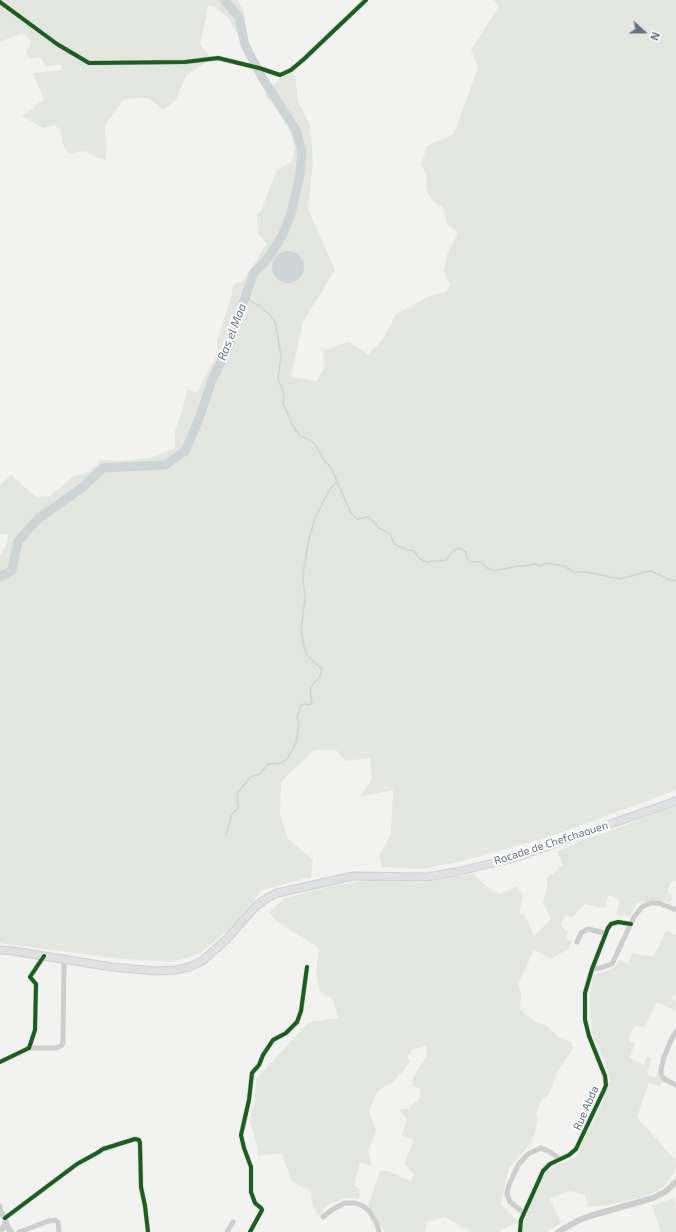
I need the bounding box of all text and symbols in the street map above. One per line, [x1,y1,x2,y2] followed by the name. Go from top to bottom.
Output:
[624,12,664,52] north arrow
[648,30,663,43] text: N
[215,301,249,363] water label: Ras el Maa
[492,818,610,868] street label: Rocade de Chefchaouen
[570,1084,602,1132] street label: Rue Abda

